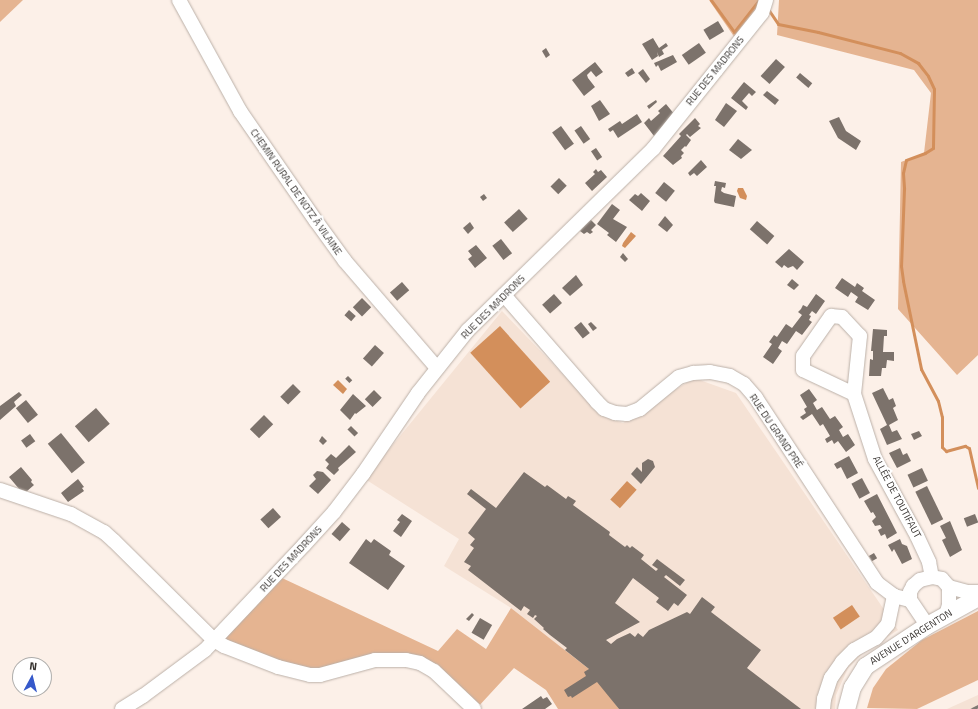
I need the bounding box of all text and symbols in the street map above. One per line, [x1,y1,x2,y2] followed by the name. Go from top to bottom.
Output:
[683,34,747,108] street label: RUE DES MADRONS
[248,127,344,257] street label: CHEMIN RURAL DE NOTZ À VILAINE
[458,272,528,342] street label: RUE DES MADRONS
[747,392,805,470] street label: RUE DU GRAND PRÉ
[870,454,924,540] street label: ALLÉE DE TOUTIFAUT
[257,524,325,594] street label: RUE DES MADRONS
[868,607,954,667] street label: AVENUE D'ARGENTON
[12,657,52,697] north arrow
[29,658,38,674] text: N

